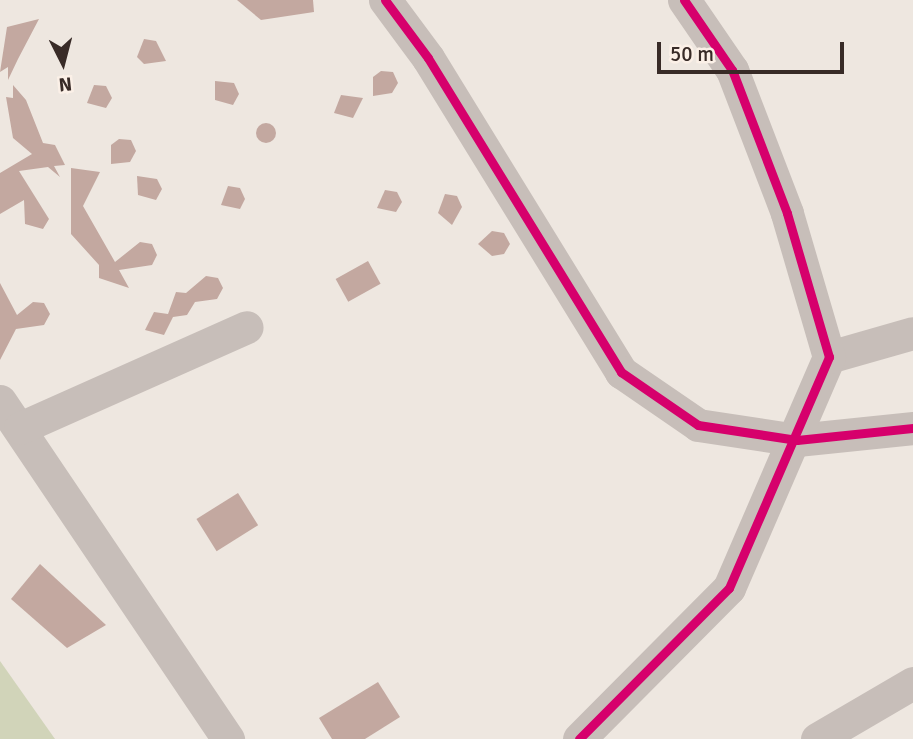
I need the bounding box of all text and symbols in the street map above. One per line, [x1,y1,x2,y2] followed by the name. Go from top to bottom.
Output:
[28,28,98,98] north arrow
[661,28,848,72] scale bar
[670,41,714,67] text: 50 m
[57,71,73,97] text: N

